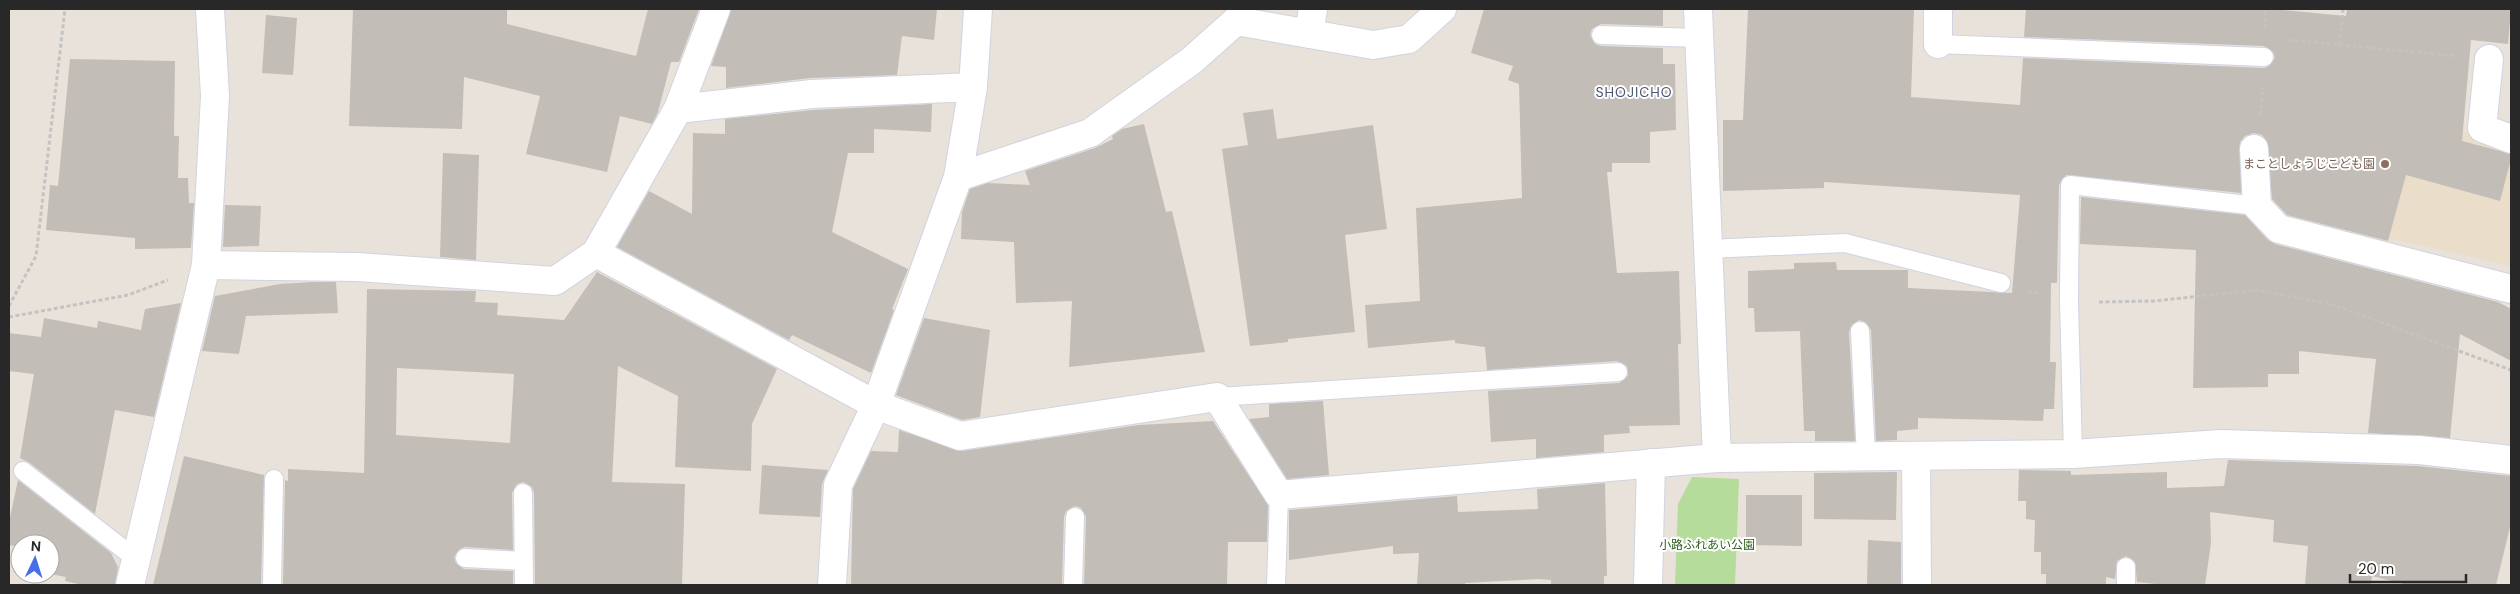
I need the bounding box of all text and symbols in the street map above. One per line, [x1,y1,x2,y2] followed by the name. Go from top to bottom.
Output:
[1595,83,1673,101] district label: SHOJICHO
[2243,156,2375,172] place label: まことしょうじこども園
[2379,158,2391,170] marker: まことしょうじこども園
[10,534,60,584] north arrow
[30,537,42,555] text: N
[1659,537,1755,553] park label: 小路ふれあい公園
[2350,552,2466,584] scale bar
[2358,559,2394,579] text: 20 m

